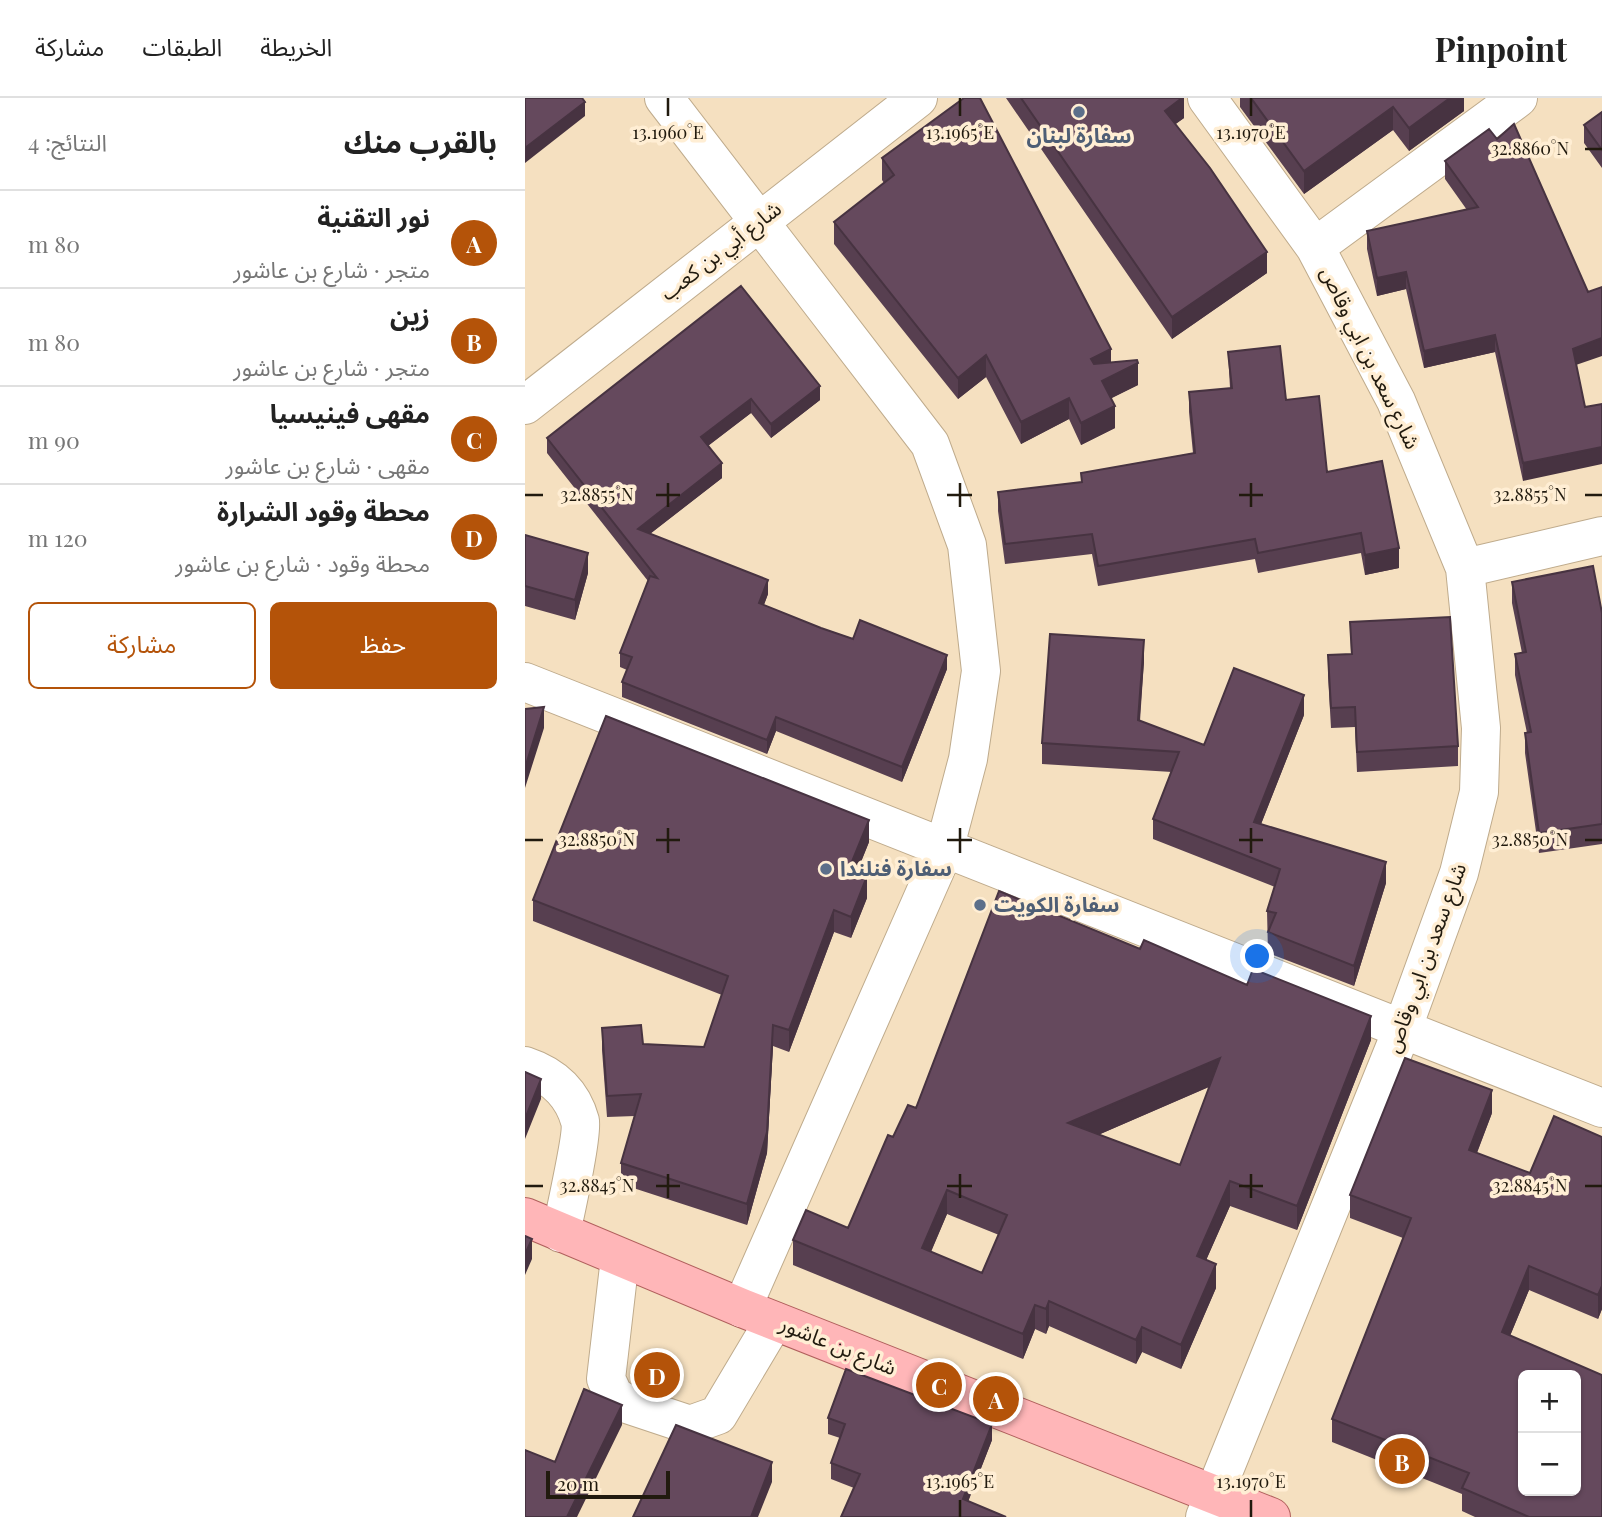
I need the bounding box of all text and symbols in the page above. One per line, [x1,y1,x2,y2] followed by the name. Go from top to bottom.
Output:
[1434,26,1567,70] text: Pinpoint
[35,30,104,62] text: مشاركة
[142,30,222,62] text: الطبقات
[260,30,332,62] text: الخريطة
[1071,104,1087,120] marker: سفارة لبنان
[632,120,704,144] text: 13.1960°E
[926,120,994,144] text: 13.1965°E
[1027,120,1131,148] place label: سفارة لبنان
[1216,120,1286,144] text: 13.1970°E
[344,121,497,161] text: بالقرب منك
[28,126,107,157] text: النتائج: 4
[1491,136,1569,160] text: 32.8860°N
[654,193,788,309] street label: شارع أبي بن كعب
[317,199,430,234] text: نور التقنية
[28,228,80,259] text: 80 m
[466,228,482,259] text: A
[233,253,430,284] text: متجر · شارع بن عاشور
[1312,261,1428,455] street label: شارع سعد بن ابي وقاص
[390,297,430,332] text: زين
[28,326,80,357] text: 80 m
[466,326,482,357] text: B
[233,351,430,382] text: متجر · شارع بن عاشور
[270,395,430,430] text: مقهى فينيسيا
[28,424,80,455] text: 90 m
[466,424,482,455] text: C
[226,449,430,480] text: مقهى · شارع بن عاشور
[560,482,634,506] text: 32.8855°N
[1493,482,1567,506] text: 32.8855°N
[217,493,430,528] text: محطة وقود الشرارة
[28,522,88,553] text: 120 m
[465,522,483,553] text: D
[175,547,430,578] text: محطة وقود · شارع بن عاشور
[28,602,256,689] button: مشاركة
[270,602,497,689] button: حفظ
[559,827,635,851] text: 32.8850°N
[1492,827,1568,851] text: 32.8850°N
[840,853,952,881] place label: سفارة فنلندا
[1377,859,1475,1057] street label: شارع سعد بن ابي وقاص
[818,861,834,877] marker: سفارة فنلندا
[994,889,1119,917] place label: سفارة الكويت
[972,897,988,913] marker: سفارة الكويت
[1240,939,1274,973] your location
[560,1173,635,1197] text: 32.8845°N
[1493,1173,1568,1197] text: 32.8845°N
[774,1308,901,1383] street label: شارع بن عاشور
[634,1349,680,1401] pin: D
[916,1359,962,1411] pin: C
[1518,1370,1581,1496] map controls
[1518,1370,1581,1433] button: +
[973,1373,1019,1425] pin: A
[1518,1433,1581,1496] button: −
[1379,1435,1425,1487] pin: B
[546,1468,670,1500] scale bar
[926,1469,994,1493] text: 13.1965°E
[1216,1469,1286,1493] text: 13.1970°E
[557,1470,599,1496] text: 20 m

